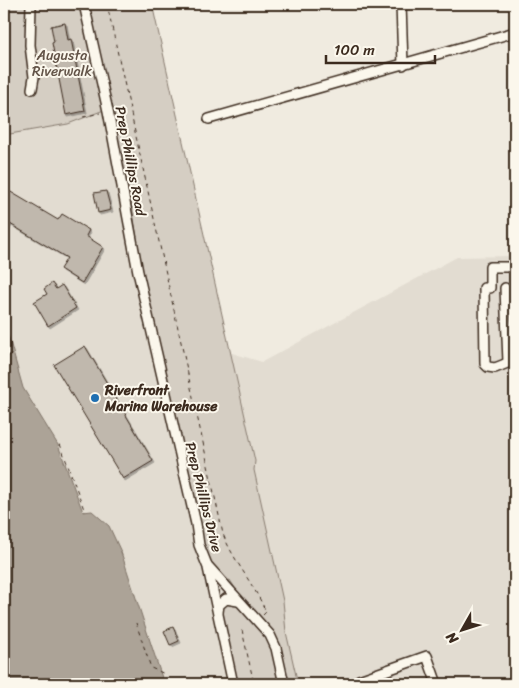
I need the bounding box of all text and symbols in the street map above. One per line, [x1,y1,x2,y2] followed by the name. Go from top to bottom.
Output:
[326,32,435,64] scale bar
[334,37,375,63] text: 100 m
[32,43,93,84] park label: Augusta Riverwalk
[108,104,154,220] street label: Prep Phillips Road
[104,378,218,419] place label: Riverfront Marina Warehouse
[89,392,101,404] marker: Riverfront Marina Warehouse
[178,439,229,555] street label: Prep Phillips Drive
[436,606,486,656] north arrow
[439,626,466,650] text: N

